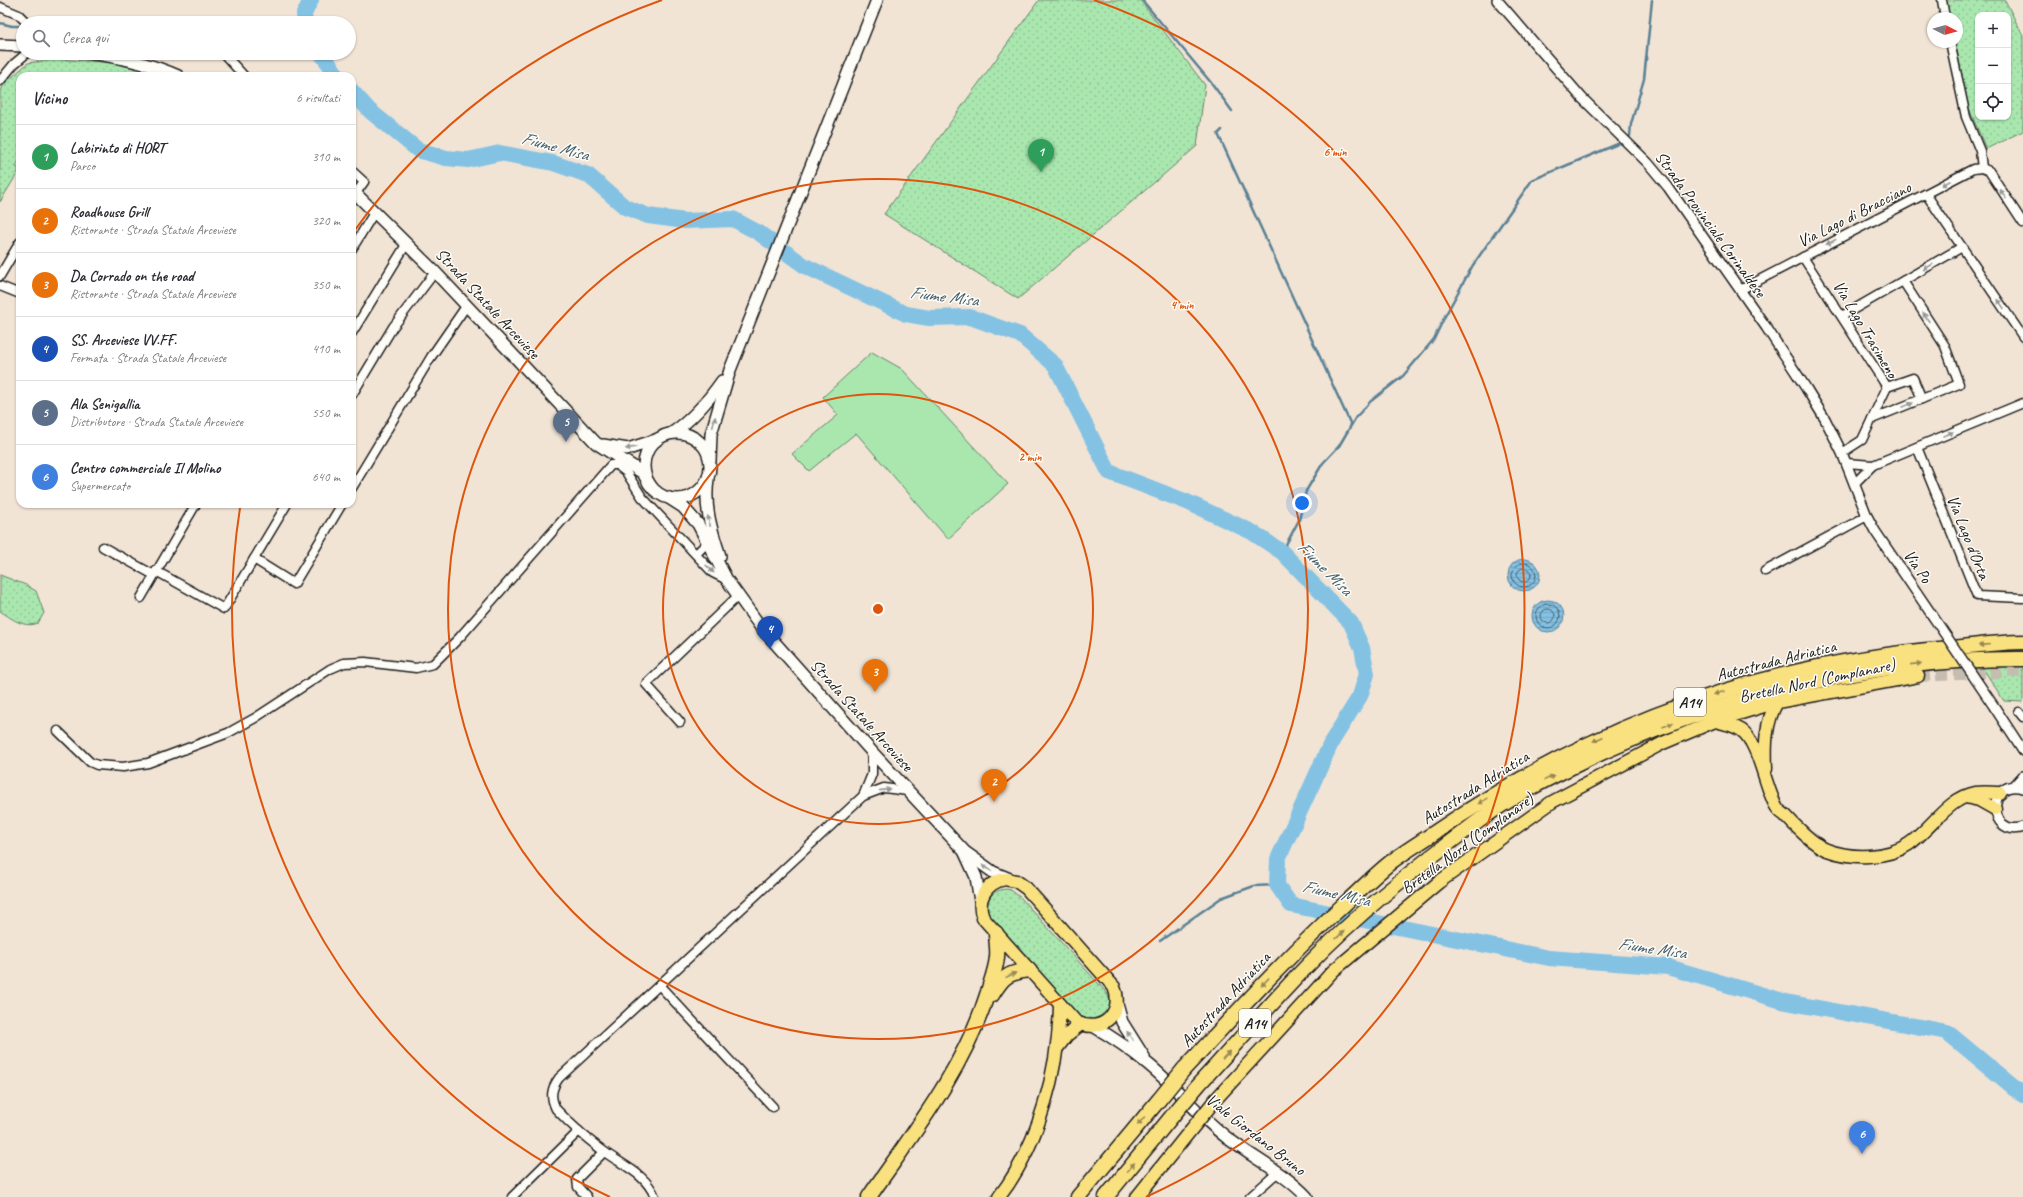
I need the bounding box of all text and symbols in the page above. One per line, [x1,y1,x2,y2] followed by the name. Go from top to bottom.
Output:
[1927,12,1963,48] north arrow
[1975,12,2011,120] map controls
[1975,12,2011,48] button: +
[16,16,356,60] search box
[30,27,52,49] icon: search
[62,29,108,48] text: Cerca qui
[1975,48,2011,84] button: −
[1975,84,2011,120] button: locate
[32,88,67,109] text: Vicino
[296,90,340,106] text: 6 risultati
[519,127,593,166] water label: Fiume Misa
[70,139,165,158] text: Labirinto di HORT
[1028,139,1054,172] pin: 1
[1323,144,1347,160] text: 6 min
[1651,147,1771,303] street label: Strada Provinciale Corinaldese
[42,149,48,165] text: 1
[312,149,340,165] text: 310 m
[70,158,95,174] text: Parco
[1794,176,1915,252] street label: Via Lago di Bracciano
[1941,179,1952,186] one-way arrow
[2000,188,2007,200] one-way arrow
[70,203,149,222] text: Roadhouse Grill
[42,213,48,229] text: 2
[312,213,340,229] text: 320 m
[70,222,236,238] text: Ristorante · Strada Statale Arceviese
[1825,239,1837,246] one-way arrow
[431,244,545,364] street label: Strada Statale Arceviese
[1922,263,1934,270] one-way arrow
[70,267,194,286] text: Da Corrado on the road
[42,277,48,293] text: 3
[312,277,340,293] text: 350 m
[1828,277,1904,384] street label: Via Lago Trasimeno
[909,281,981,311] water label: Fiume Misa
[70,286,236,302] text: Ristorante · Strada Statale Arceviese
[1171,297,1194,313] text: 4 min
[1997,299,2005,309] one-way arrow
[1922,312,1930,322] one-way arrow
[70,331,177,350] text: SS. Arceviese VV.FF.
[42,341,48,357] text: 4
[312,341,340,357] text: 410 m
[70,350,226,366] text: Fermata · Strada Statale Arceviese
[70,395,140,414] text: Ala Senigallia
[1902,401,1914,408] one-way arrow
[42,405,48,421] text: 5
[312,405,340,421] text: 550 m
[553,409,579,442] pin: 5
[70,414,243,430] text: Distributore · Strada Statale Arceviese
[711,416,717,428] one-way arrow
[1942,431,1953,437] one-way arrow
[625,445,637,451] one-way arrow
[1019,449,1042,465] text: 2 min
[70,459,220,478] text: Centro commerciale Il Molino
[42,469,48,485] text: 6
[312,469,340,485] text: 640 m
[70,478,130,494] text: Supermercato
[1942,492,1996,584] street label: Via Lago d'Orta
[1292,493,1312,513] your location
[706,515,712,527] one-way arrow
[1293,536,1358,601] water label: Fiume Misa
[1899,545,1937,588] street label: Via Po
[705,564,715,574] one-way arrow
[871,602,885,616] centre of rings
[757,616,783,649] pin: 4
[1714,635,1839,685] street label: Autostrada Adriatica
[1978,642,1990,648] one-way arrow
[1737,653,1898,707] street label: Bretella Nord (Complanare)
[806,655,919,777] street label: Strada Statale Arceviese
[862,659,888,692] pin: 3
[1910,661,1922,668] one-way arrow
[1674,688,1706,716] road number: A14
[1713,690,1725,696] one-way arrow
[1663,722,1675,728] one-way arrow
[1592,736,1603,742] one-way arrow
[1418,745,1534,829] street label: Autostrada Adriatica
[981,769,1007,802] pin: 2
[1544,775,1555,781] one-way arrow
[879,787,891,793] one-way arrow
[1397,787,1539,899] street label: Bretella Nord (Complanare)
[1477,797,1489,804] one-way arrow
[981,864,993,871] one-way arrow
[1300,875,1374,912] water label: Fiume Misa
[1335,931,1345,940] one-way arrow
[1617,932,1689,964] water label: Fiume Misa
[1176,947,1276,1051] street label: Autostrada Adriatica
[1005,972,1016,978] one-way arrow
[1260,977,1269,987] one-way arrow
[1239,1009,1271,1037] road number: A14
[1126,1031,1134,1041] one-way arrow
[1221,1050,1230,1060] one-way arrow
[1202,1089,1311,1181] street label: Viale Giordano Bruno
[1137,1115,1146,1126] one-way arrow
[1849,1121,1875,1154] pin: 6
[1127,1161,1135,1172] one-way arrow

